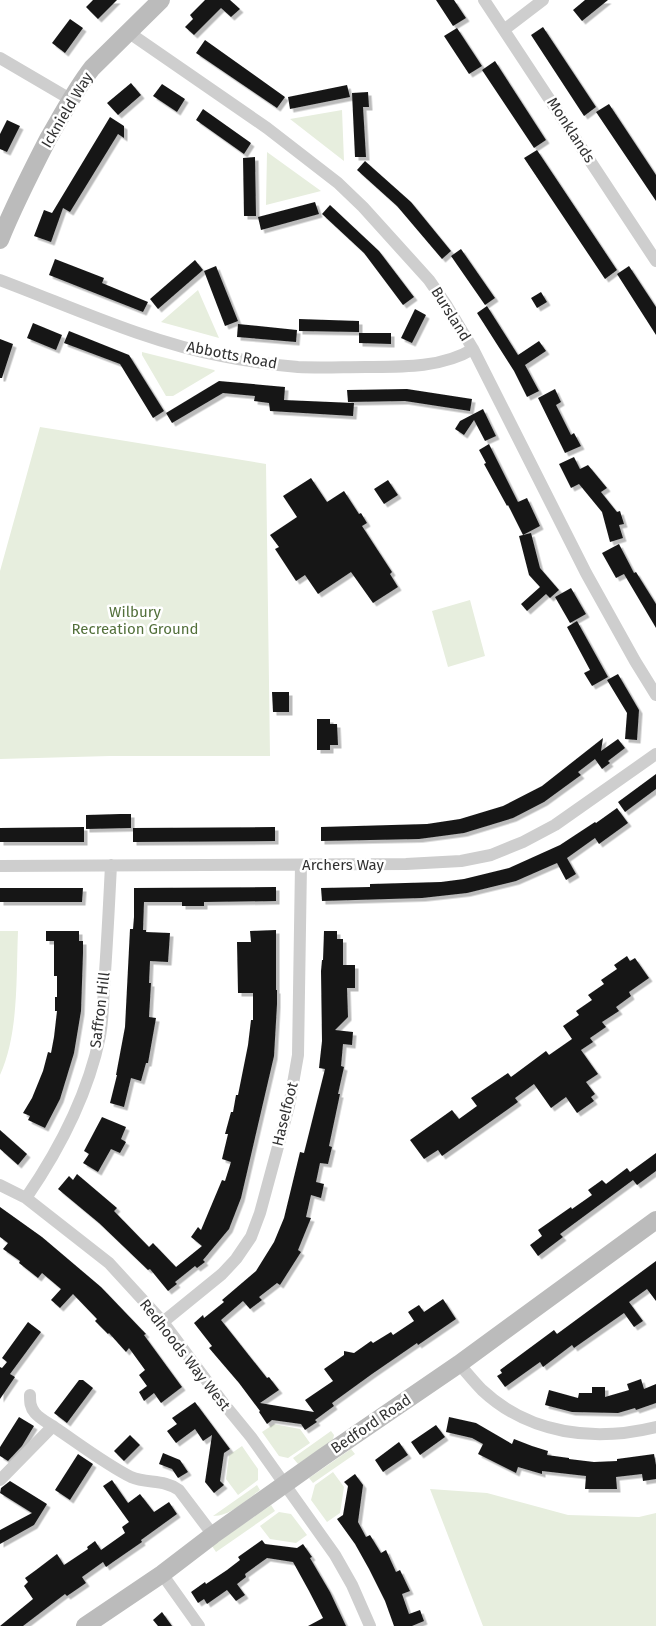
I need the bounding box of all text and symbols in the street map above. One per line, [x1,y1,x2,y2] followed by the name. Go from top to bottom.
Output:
[37,68,97,151] street label: Icknield Way
[543,94,599,166] street label: Monklands
[427,284,475,344] street label: Bursland
[185,337,279,373] street label: Abbotts Road
[72,603,198,638] park label: Wilbury Recreation Ground
[302,856,385,874] street label: Archers Way
[86,970,114,1049] street label: Saffron Hill
[268,1079,302,1148] street label: Haselfoot
[136,1296,234,1415] street label: Redhoods Way West
[328,1391,414,1457] street label: Bedford Road

